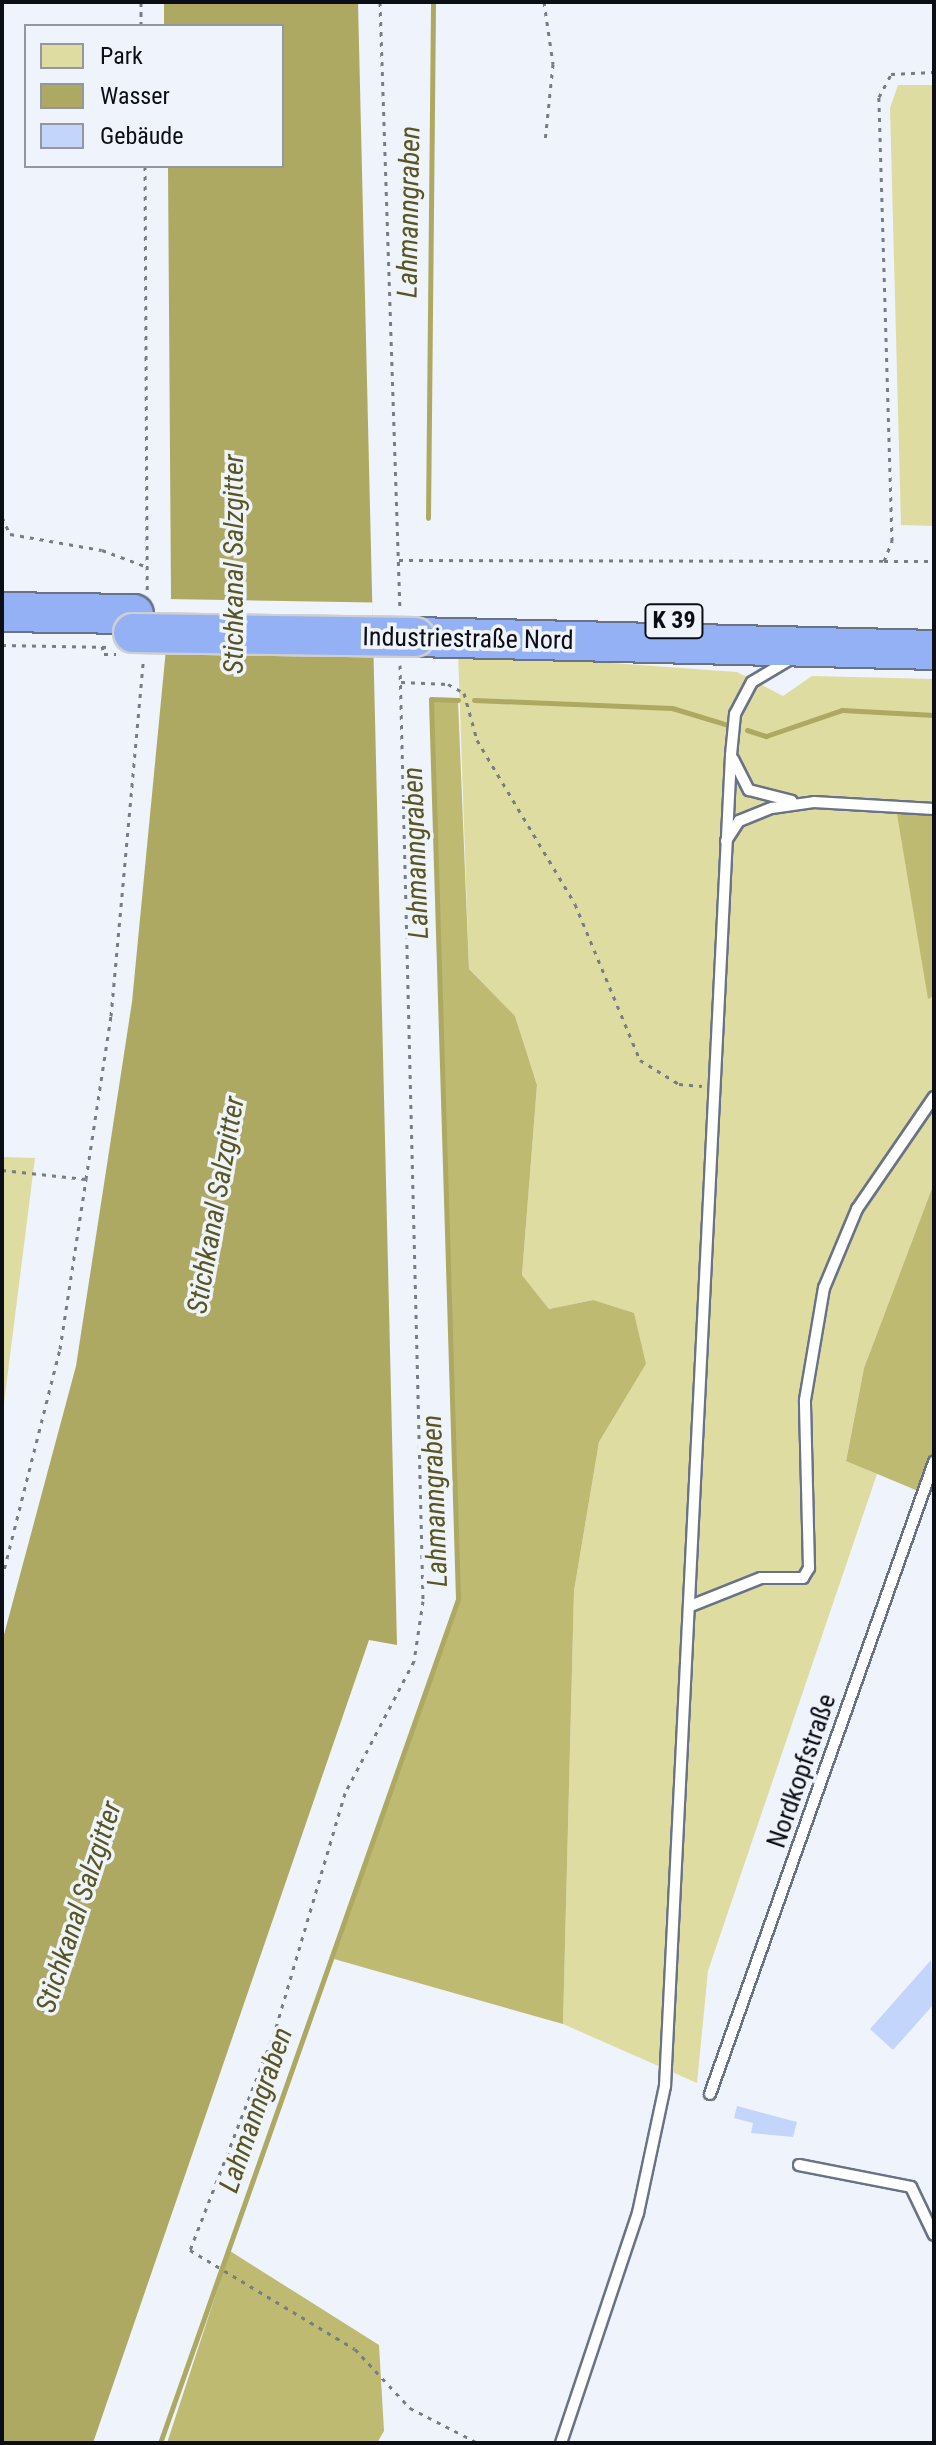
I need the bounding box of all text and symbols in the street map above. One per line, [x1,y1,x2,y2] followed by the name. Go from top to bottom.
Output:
[24,24,284,168] legend
[100,42,143,70] text: Park
[100,82,170,110] text: Wasser
[100,122,184,150] text: Gebäude
[391,126,427,298] water label: Lahmanngraben
[217,454,251,674] water label: Stichkanal Salzgitter
[644,601,704,641] road number: K 39
[362,622,574,656] street label: Industriestraße Nord
[396,766,436,940] water label: Lahmanngraben
[180,1094,252,1316] water label: Stichkanal Salzgitter
[415,1414,455,1588] water label: Lahmanngraben
[761,1690,843,1852] street label: Nordkopfstraße
[29,1797,129,2017] water label: Stichkanal Salzgitter
[212,2023,300,2197] water label: Lahmanngraben

